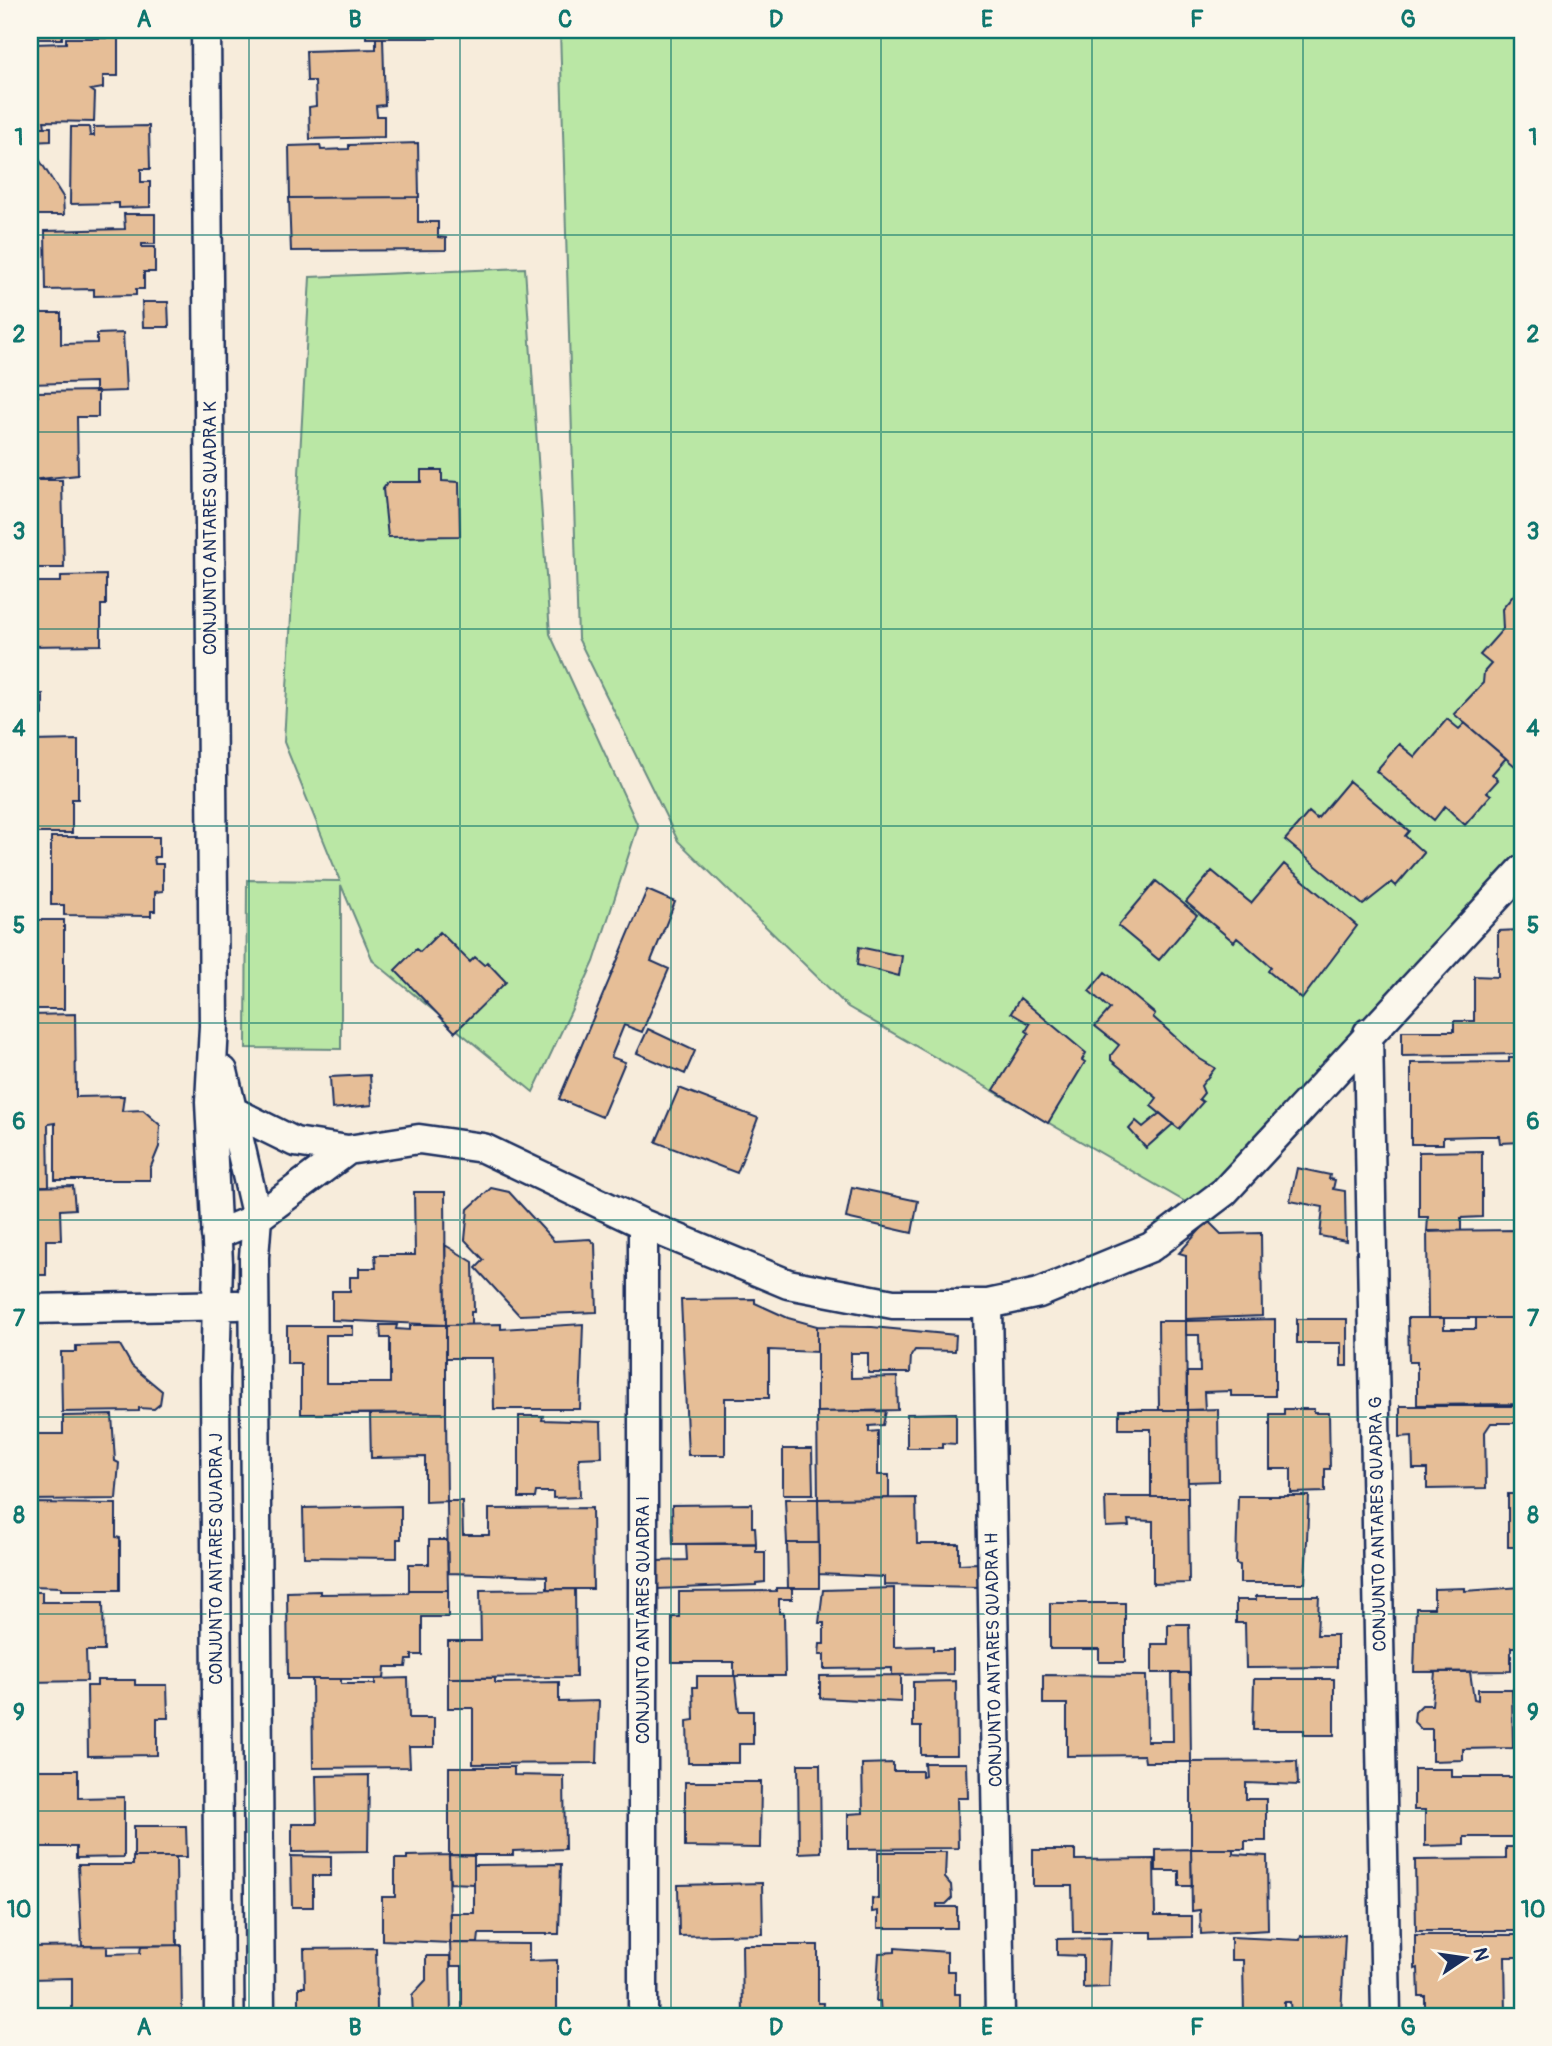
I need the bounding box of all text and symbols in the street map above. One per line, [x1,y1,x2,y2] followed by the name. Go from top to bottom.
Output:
[137,5,152,34] text: A
[348,5,362,34] text: B
[558,5,572,34] text: C
[769,5,783,34] text: D
[981,5,993,34] text: E
[1190,5,1204,34] text: F
[1400,5,1416,34] text: G
[15,123,24,152] text: 1
[1529,123,1538,152] text: 1
[13,320,26,349] text: 2
[1527,320,1540,349] text: 2
[199,401,222,655] street label: CONJUNTO ANTARES QUADRA K
[13,517,25,546] text: 3
[1527,517,1539,546] text: 3
[12,714,26,743] text: 4
[1526,714,1540,743] text: 4
[13,911,25,940] text: 5
[1527,911,1539,940] text: 5
[12,1107,26,1136] text: 6
[1526,1107,1540,1136] text: 6
[13,1304,26,1333] text: 7
[1527,1304,1540,1333] text: 7
[1364,1396,1392,1652] street label: CONJUNTO ANTARES QUADRA G
[205,1433,228,1685] street label: CONJUNTO ANTARES QUADRA J
[632,1496,655,1744] street label: CONJUNTO ANTARES QUADRA I
[13,1501,25,1530] text: 8
[1527,1501,1539,1530] text: 8
[980,1533,1008,1787] street label: CONJUNTO ANTARES QUADRA H
[13,1698,25,1727] text: 9
[1527,1698,1539,1727] text: 9
[7,1895,31,1924] text: 10
[1521,1895,1545,1924] text: 10
[1430,1924,1500,1994] north arrow
[1467,1945,1494,1964] text: N
[137,2013,152,2042] text: A
[348,2013,362,2042] text: B
[558,2013,572,2042] text: C
[769,2013,783,2042] text: D
[981,2013,993,2042] text: E
[1190,2013,1204,2042] text: F
[1400,2013,1416,2042] text: G

